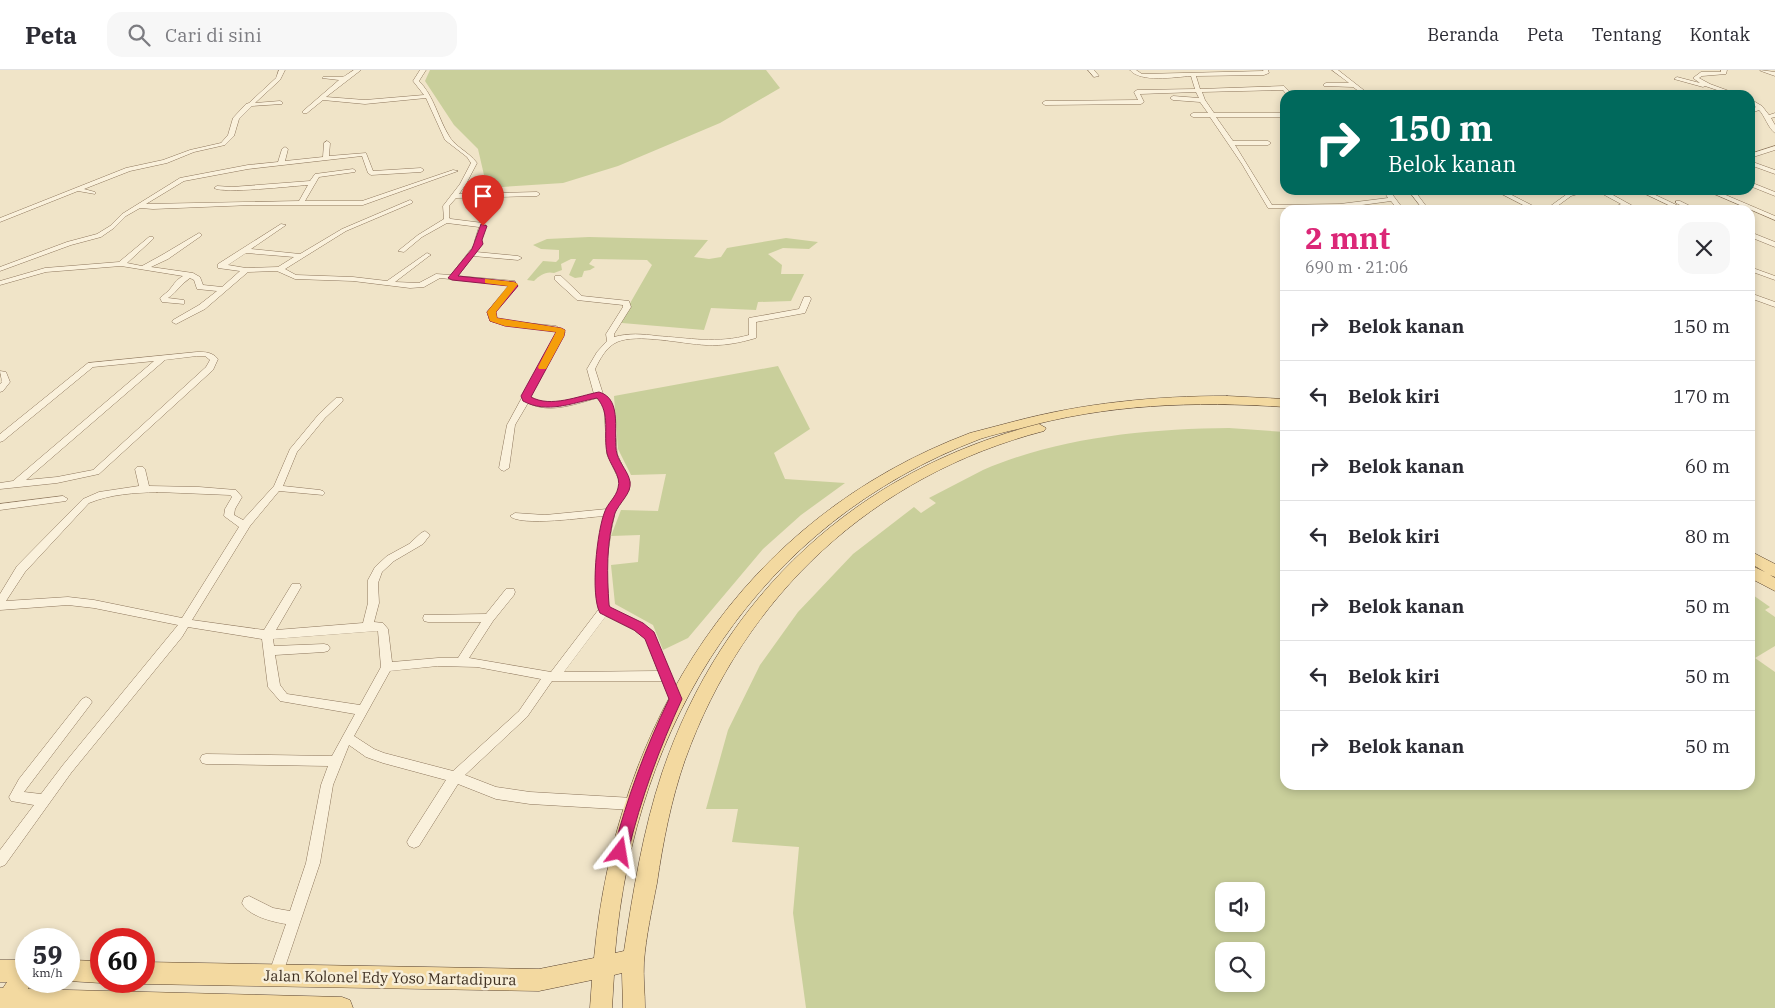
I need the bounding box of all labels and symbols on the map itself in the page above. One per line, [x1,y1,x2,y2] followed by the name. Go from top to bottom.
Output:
[462,175,504,226] pin
[593,825,645,877] position arrow
[90,928,155,993] speed limit sign: 60
[263,966,517,989] street label: Jalan Kolonel Edy Yoso Martadipura

